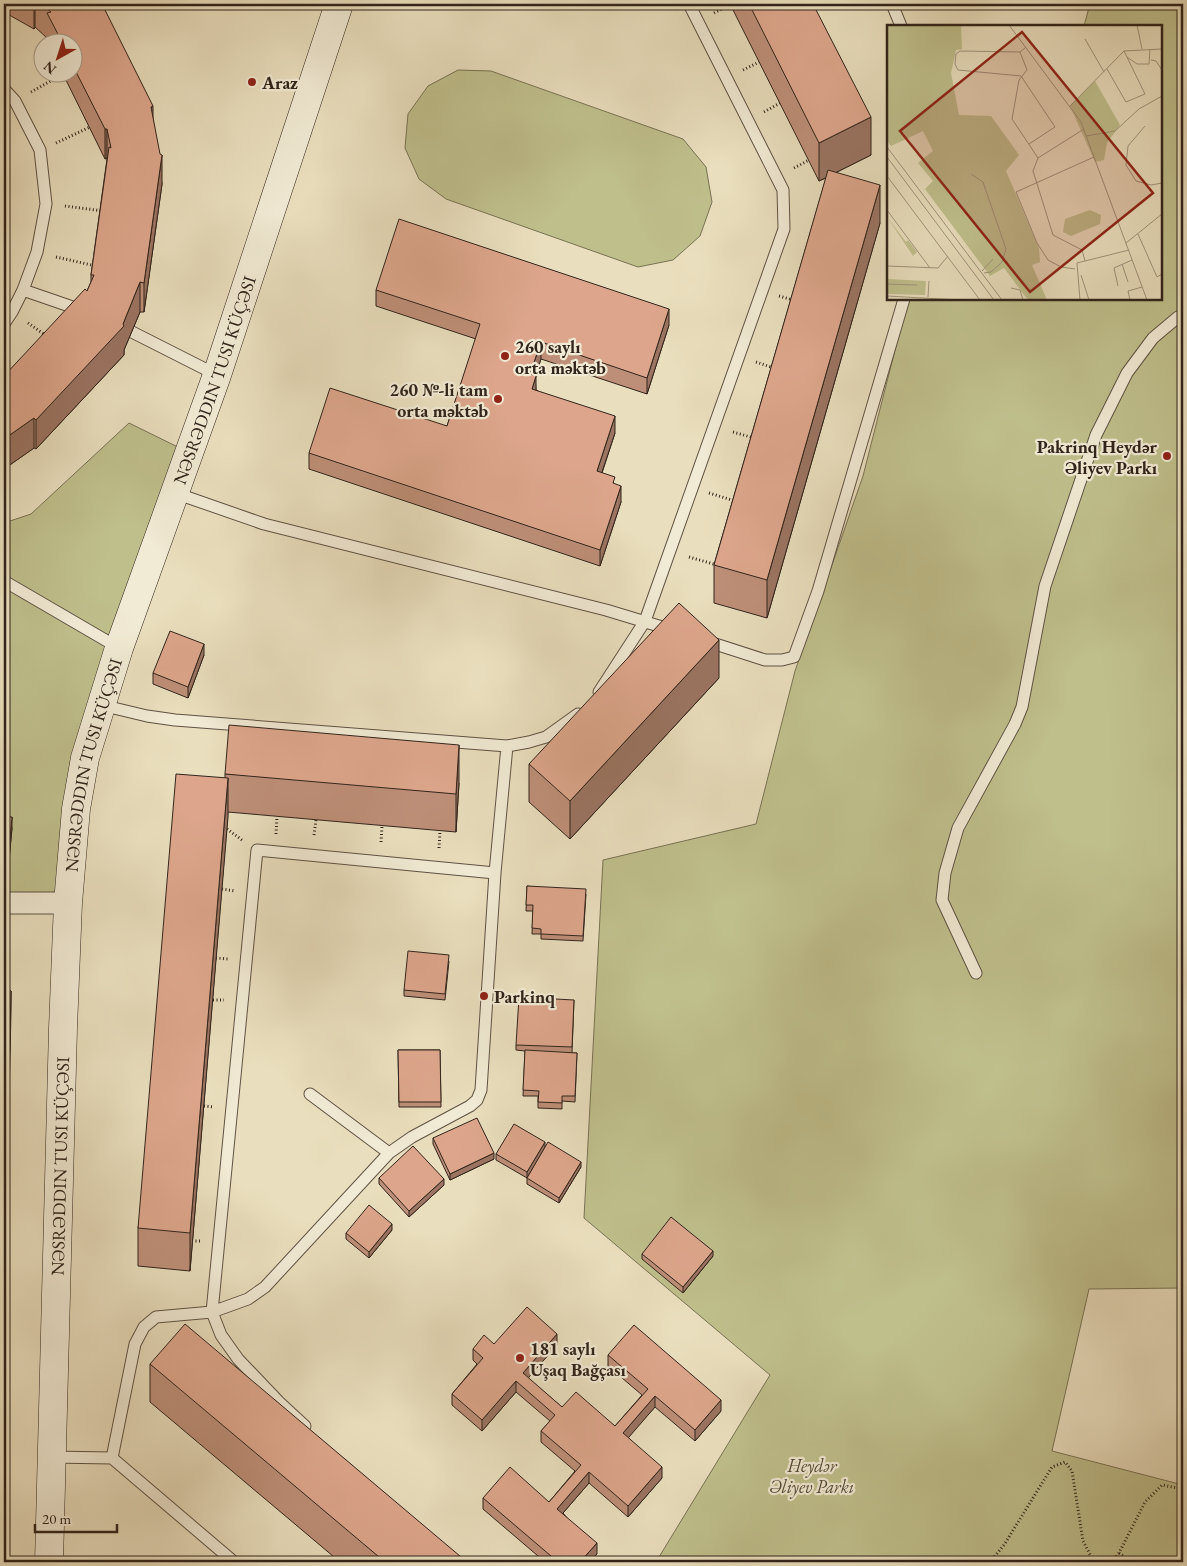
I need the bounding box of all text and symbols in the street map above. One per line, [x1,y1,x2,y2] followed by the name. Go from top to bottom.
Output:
[887,25,1162,300] inset map
[32,32,82,82] north arrow
[39,57,60,79] text: N
[261,71,298,94] place label: Araz
[246,76,258,88] marker: Araz
[167,273,260,487] street label: NƏSRƏDDIN TUSI KÜÇƏSI
[515,335,606,379] place label: 260 saylı orta məktəb
[499,350,511,362] marker: 260 saylı orta məktəb
[389,378,488,422] place label: 260 №-li tam orta məktəb
[492,393,504,405] marker: 260 №-li tam orta məktəb
[1037,435,1158,479] place label: Pakrinq Heydər Əliyev Parkı
[1161,450,1173,462] marker: Pakrinq Heydər Əliyev Parkı
[59,655,127,873] street label: NƏSRƏDDIN TUSI KÜÇƏSI
[494,985,555,1008] place label: Parkinq
[478,990,490,1002] marker: Parkinq
[45,1056,74,1276] street label: NƏSRƏDDIN TUSI KÜÇƏSI
[530,1337,627,1381] place label: 181 saylı Uşaq Bağçası
[514,1352,526,1364] marker: 181 saylı Uşaq Bağçası
[770,1454,854,1499] park label: Heydər Əliyev Parkı
[35,1501,118,1533] scale bar
[42,1509,71,1528] text: 20 m

